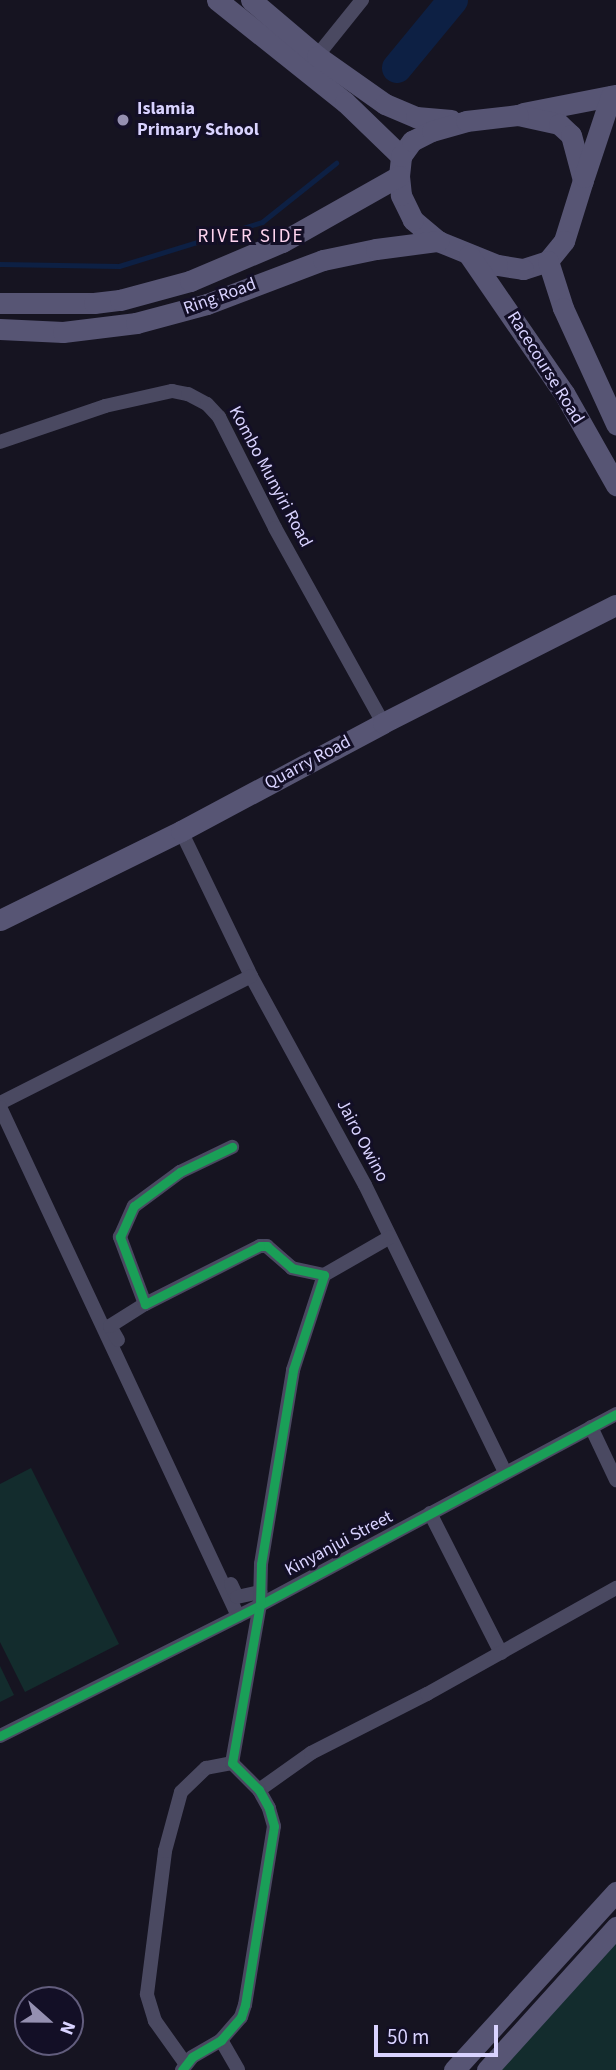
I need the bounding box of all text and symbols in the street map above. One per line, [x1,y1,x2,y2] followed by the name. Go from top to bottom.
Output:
[137,99,259,142] place label: Islamia Primary School
[115,112,131,128] marker: Islamia Primary School
[199,226,303,248] district label: RIVER SIDE
[181,274,259,320] street label: Ring Road
[502,308,588,428] street label: Racecourse Road
[224,403,316,551] street label: Kombo Munyiri Road
[261,731,355,795] street label: Quarry Road
[331,1096,393,1186] street label: Jairo Owino
[281,1507,397,1581] street label: Kinyanjui Street
[14,1986,84,2056] north arrow
[378,2010,502,2054] scale bar
[52,2017,82,2039] text: N
[387,2022,429,2052] text: 50 m

